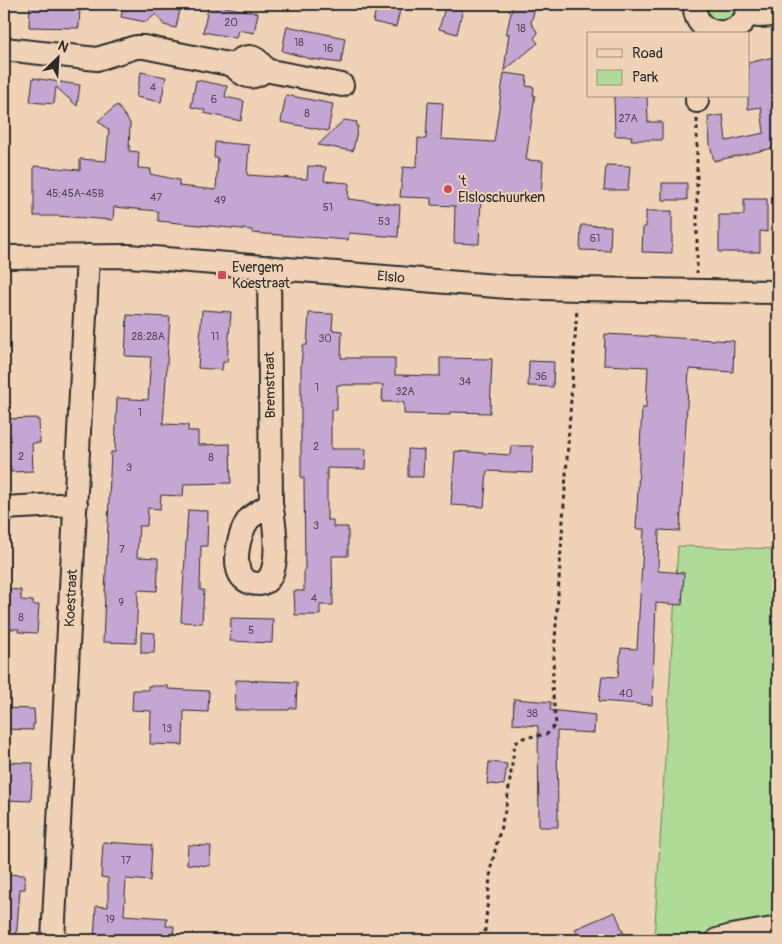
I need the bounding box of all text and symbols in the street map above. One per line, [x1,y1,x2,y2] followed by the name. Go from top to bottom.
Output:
[224,16,238,29] house number: 20
[516,22,526,35] house number: 18
[32,32,82,82] north arrow
[587,32,750,98] legend
[294,36,304,49] house number: 18
[55,37,71,56] text: N
[323,42,333,55] house number: 16
[632,44,663,63] text: Road
[632,68,659,87] text: Park
[150,81,157,94] house number: 4
[211,93,217,106] house number: 6
[304,107,310,120] house number: 8
[618,112,638,125] house number: 27A
[458,173,545,206] place label: 't Elsloschuurken
[442,183,454,195] marker: 't Elsloschuurken
[46,187,104,200] house number: 45;45A-45B
[150,191,162,204] house number: 47
[214,194,226,207] house number: 49
[323,201,333,214] house number: 51
[378,215,390,228] house number: 53
[590,232,600,245] house number: 61
[232,259,290,292] place label: Evergem Koestraat
[376,267,406,287] street label: Elslo
[216,269,228,281] marker: Evergem Koestraat
[131,330,165,343] house number: 28;28A
[211,330,219,343] house number: 11
[318,332,332,345] house number: 30
[261,351,279,419] street label: Bremstraat
[535,370,547,383] house number: 36
[459,375,472,388] house number: 34
[315,381,319,394] house number: 1
[395,385,415,398] house number: 32A
[138,406,142,419] house number: 1
[313,440,319,453] house number: 2
[18,450,24,463] house number: 2
[208,451,214,464] house number: 8
[126,461,132,474] house number: 3
[313,519,319,532] house number: 3
[119,543,125,556] house number: 7
[61,568,81,627] street label: Koestraat
[311,592,318,605] house number: 4
[118,596,124,609] house number: 9
[18,611,24,624] house number: 8
[248,624,254,637] house number: 5
[619,687,633,700] house number: 40
[526,707,538,720] house number: 38
[162,722,172,735] house number: 13
[121,854,131,867] house number: 17
[105,913,115,926] house number: 19

